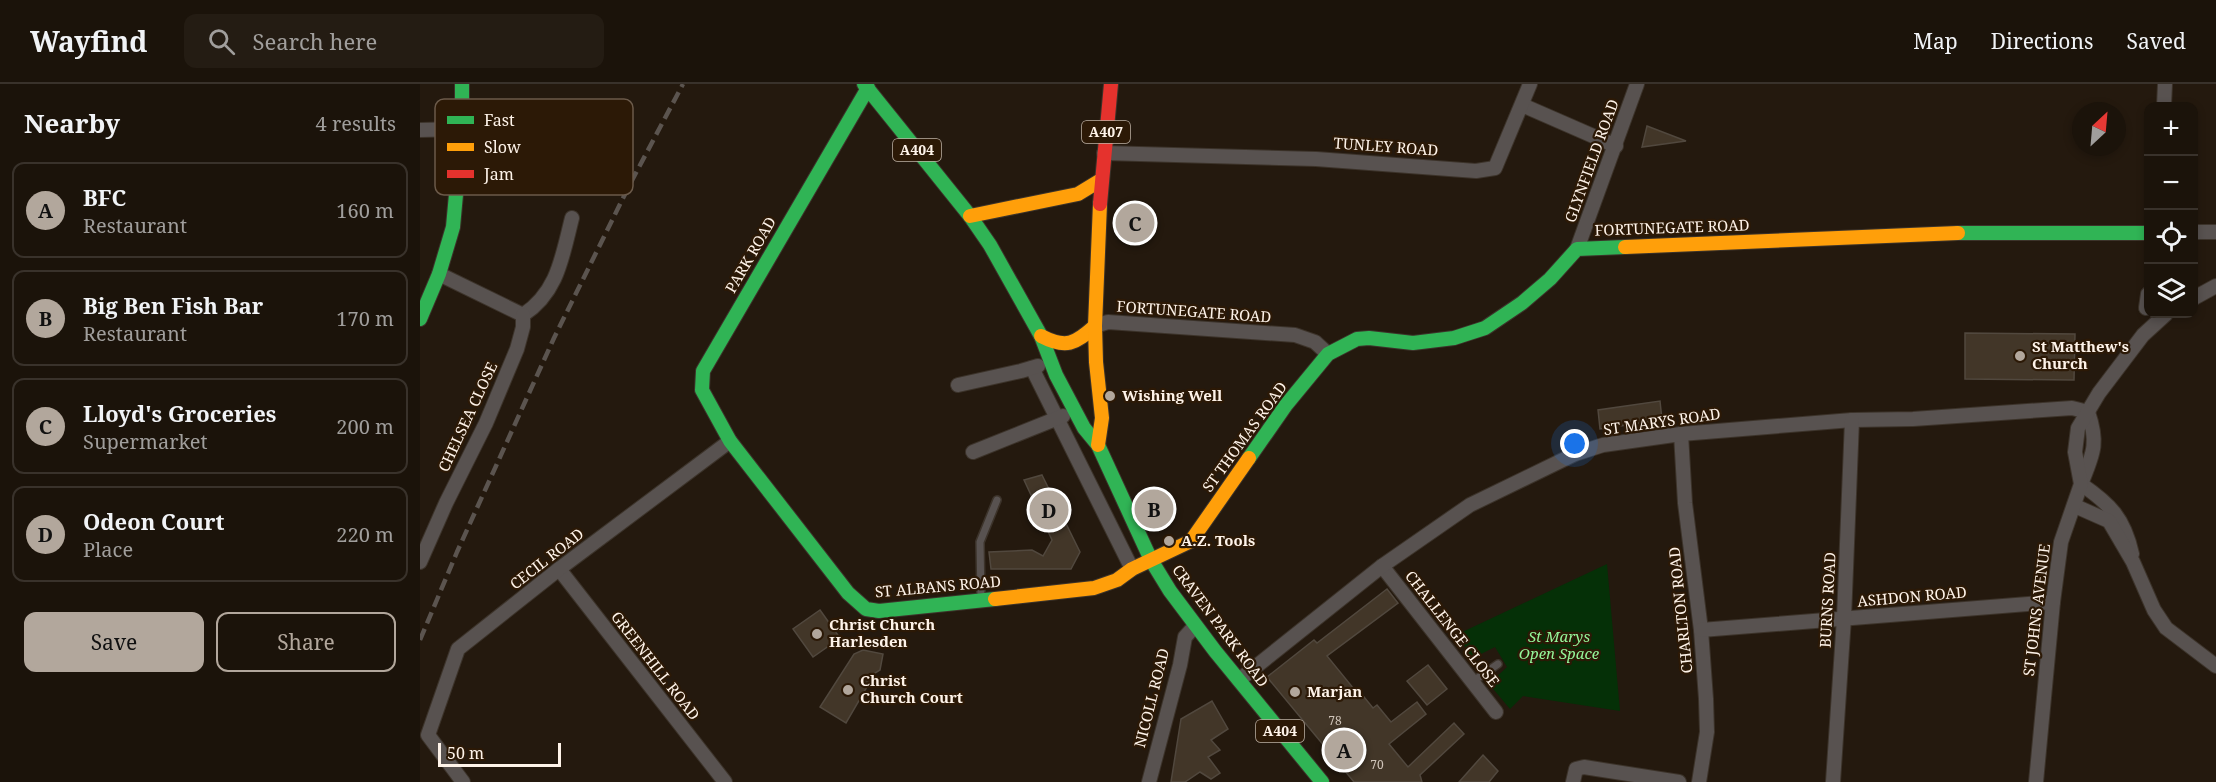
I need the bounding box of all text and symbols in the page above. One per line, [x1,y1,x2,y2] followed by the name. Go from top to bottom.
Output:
[184,14,604,68] search box
[30,22,148,60] text: Wayfind
[205,25,238,58] icon: search
[253,26,377,56] text: Search here
[1913,27,1958,55] text: Map
[1991,27,2093,55] text: Directions
[2126,27,2186,55] text: Saved
[1559,96,1623,225] street label: GLYNFIELD ROAD
[435,99,633,195] legend
[2072,102,2126,156] north arrow
[2144,102,2198,318] map controls
[2144,102,2198,156] button: +
[24,105,120,141] text: Nearby
[484,109,515,131] text: Fast
[316,110,396,137] text: 4 results
[1082,121,1130,143] road number: A407
[1333,132,1439,160] street label: TUNLEY ROAD
[484,136,521,158] text: Slow
[893,139,941,161] road number: A404
[2144,156,2198,210] button: −
[483,163,514,185] text: Jam
[83,182,126,212] text: BFC
[38,197,53,224] text: A
[336,197,394,224] text: 160 m
[1116,200,1154,246] pin: C
[2144,210,2198,264] button: locate
[83,212,187,239] text: Restaurant
[720,213,780,296] street label: PARK ROAD
[1594,214,1750,240] street label: FORTUNEGATE ROAD
[2144,264,2198,318] button: layers
[83,290,263,320] text: Big Ben Fish Bar
[1116,296,1272,326] street label: FORTUNEGATE ROAD
[39,305,52,332] text: B
[336,305,394,332] text: 170 m
[83,320,187,347] text: Restaurant
[2032,336,2129,373] place label: St Matthew's Church
[2013,349,2027,363] marker: St Matthew's Church
[433,358,501,475] street label: CHELSEA CLOSE
[1197,377,1291,496] street label: ST THOMAS ROAD
[1122,385,1223,405] place label: Wishing Well
[1103,389,1117,403] marker: Wishing Well
[83,398,276,428] text: Lloyd's Groceries
[1602,403,1722,439] street label: ST MARYS ROAD
[39,413,52,440] text: C
[336,413,394,440] text: 200 m
[83,428,208,455] text: Supermarket
[1560,429,1589,458] your location
[1134,486,1174,532] pin: B
[1030,488,1068,532] pin: D
[83,506,224,536] text: Odeon Court
[38,521,53,548] text: D
[336,521,394,548] text: 220 m
[505,523,587,593] street label: CECIL ROAD
[1181,530,1255,550] place label: A.Z. Tools
[1162,534,1176,548] marker: A.Z. Tools
[83,536,133,563] text: Place
[2018,543,2054,677] street label: ST JOHNS AVENUE
[1663,546,1697,674] street label: CHARLTON ROAD
[1815,552,1839,648] street label: BURNS ROAD
[1168,560,1273,691] street label: CRAVEN PARK ROAD
[1401,566,1504,691] street label: CHALLENGE CLOSE
[874,571,1002,601] street label: ST ALBANS ROAD
[1856,581,1968,611] street label: ASHDON ROAD
[607,607,705,724] street label: GREENHILL ROAD
[24,612,204,672] button: Save
[216,612,396,672] button: Share
[829,614,935,651] place label: Christ Church Harlesden
[1519,626,1600,663] park label: St Marys Open Space
[810,627,824,641] marker: Christ Church Harlesden
[1129,646,1173,750] street label: NICOLL ROAD
[860,670,963,707] place label: Christ Church Court
[1307,681,1362,701] place label: Marjan
[841,683,855,697] marker: Christ Church Court
[1288,685,1302,699] marker: Marjan
[1328,712,1342,729] house number: 78
[1256,720,1304,742] road number: A404
[1324,728,1364,772] pin: A
[438,740,561,768] scale bar
[447,742,484,764] text: 50 m
[1370,756,1384,773] house number: 70

